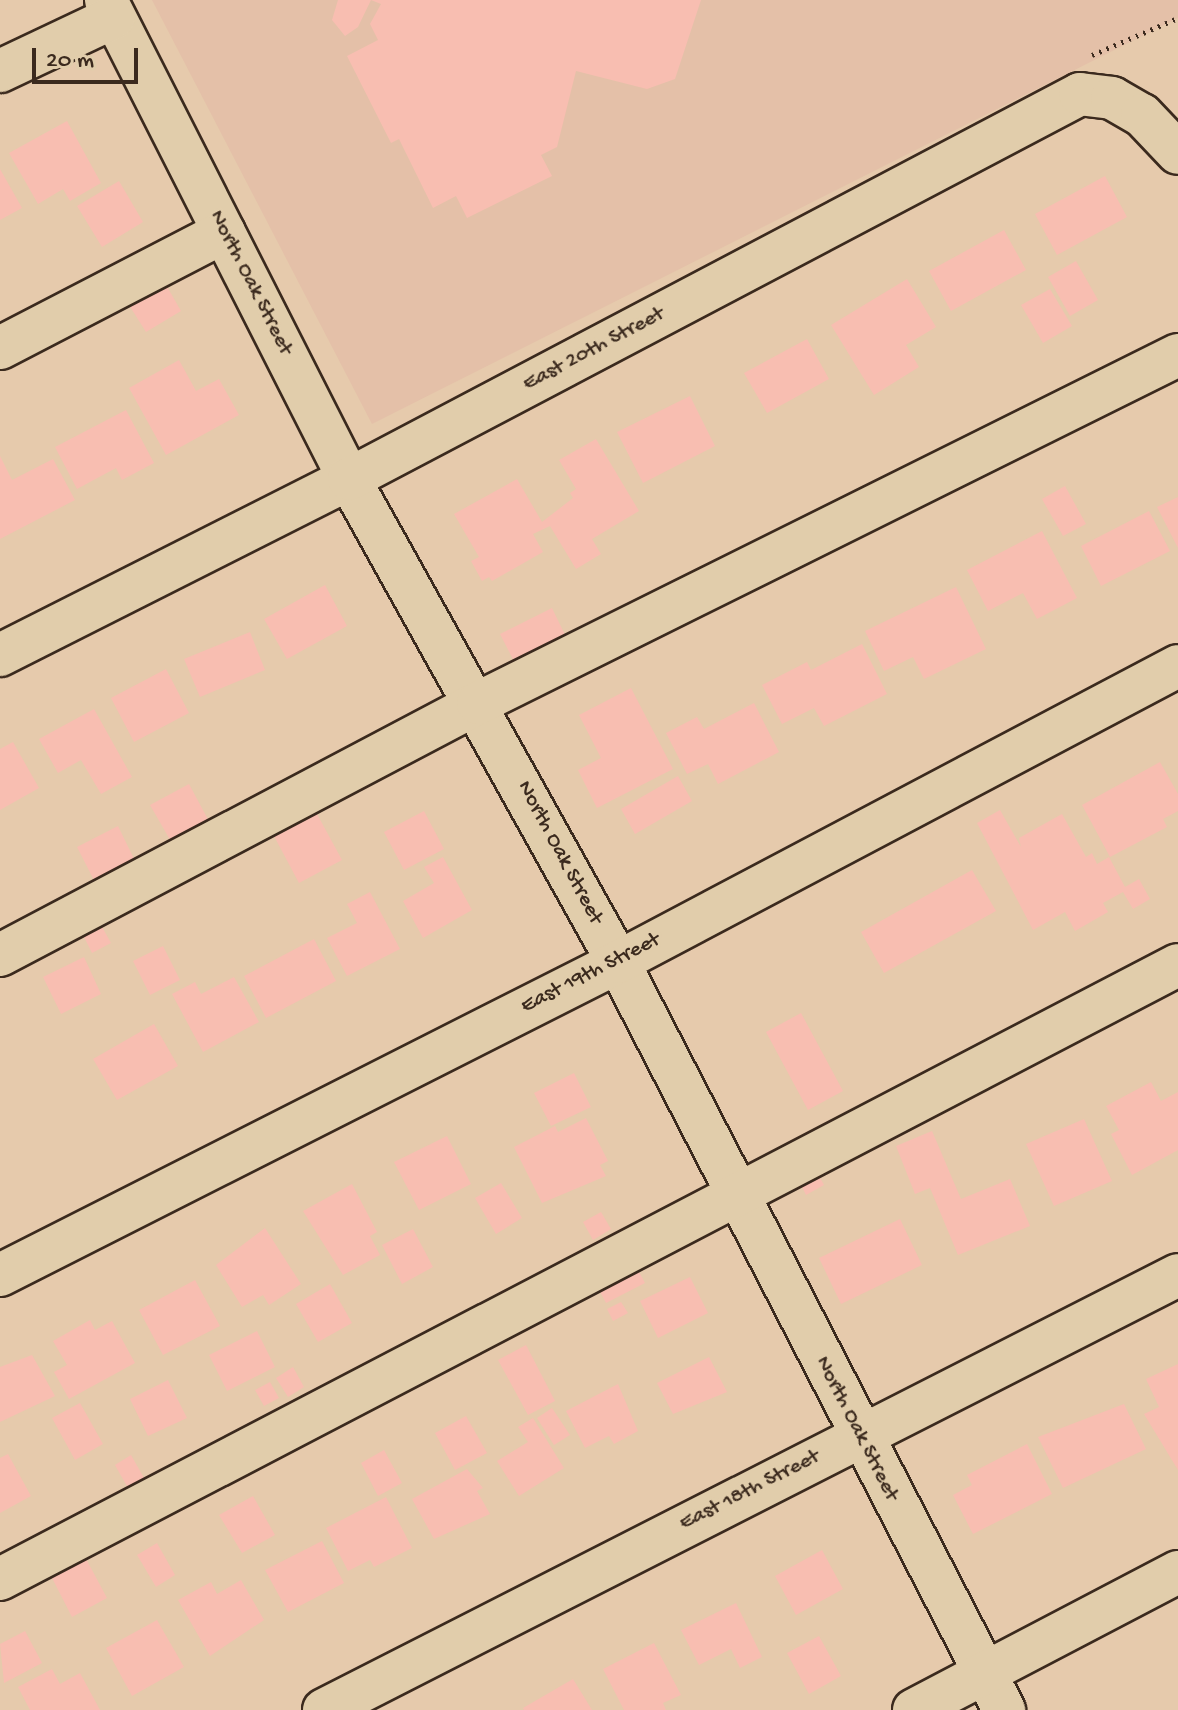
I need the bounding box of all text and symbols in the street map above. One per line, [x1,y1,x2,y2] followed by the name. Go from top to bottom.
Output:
[36,32,142,82] scale bar
[46,47,94,76] text: 20 m
[202,206,298,360] street label: North Oak Street
[519,302,669,398] street label: East 20th Street
[510,777,608,929] street label: North Oak Street
[517,928,665,1020] street label: East 19th Street
[808,1352,904,1506] street label: North Oak Street
[675,1444,825,1538] street label: East 18th Street

